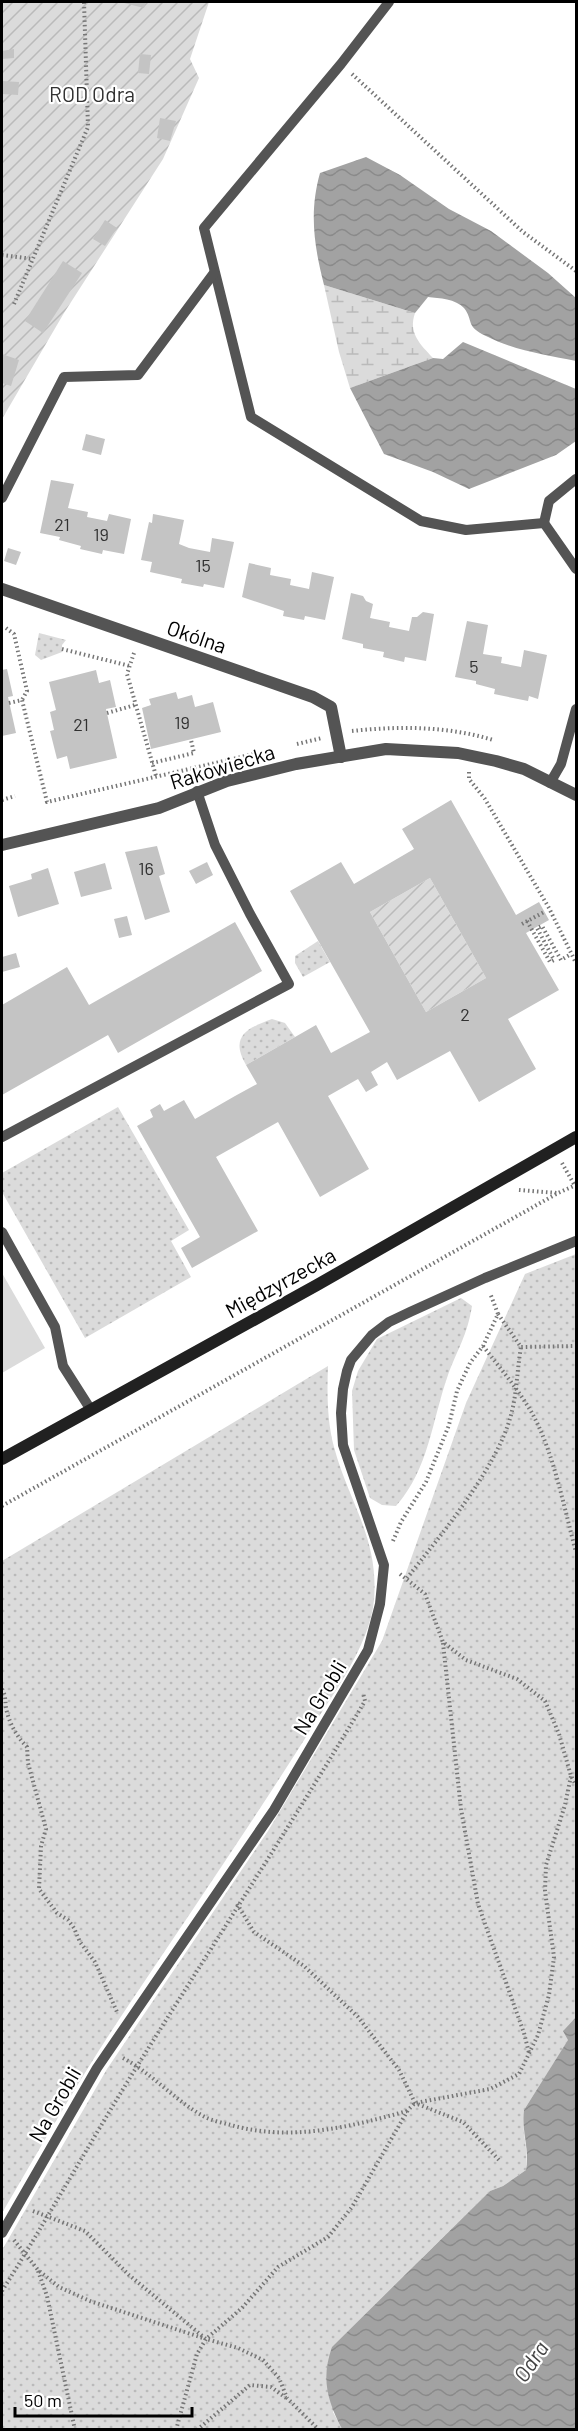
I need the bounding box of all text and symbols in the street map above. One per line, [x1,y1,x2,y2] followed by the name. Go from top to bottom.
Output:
[49,81,135,106] park label: ROD Odra
[54,513,70,535] house number: 21
[93,523,109,545] house number: 19
[195,554,211,576] house number: 15
[164,614,230,658] street label: Okólna
[469,655,479,677] house number: 5
[174,711,190,733] house number: 19
[73,713,89,735] house number: 21
[167,738,277,794] street label: Rakowiecka
[138,857,154,879] house number: 16
[460,1003,470,1025] house number: 2
[220,1241,340,1323] street label: Międzyrzecka
[287,1655,351,1739] street label: Na Grobli
[23,2062,85,2146] street label: Na Grobli
[507,2335,553,2387] water label: Odra
[15,2380,192,2418] scale bar
[24,2389,62,2411] text: 50 m

